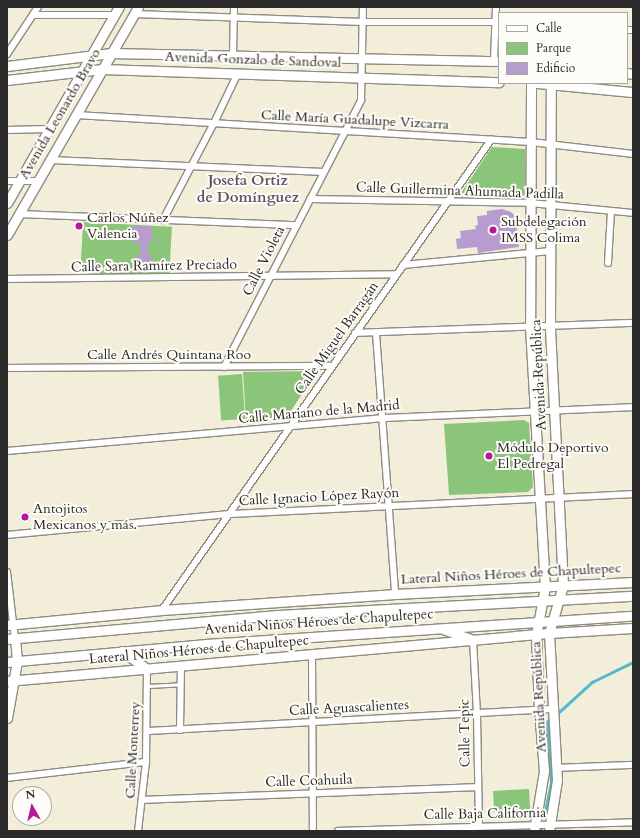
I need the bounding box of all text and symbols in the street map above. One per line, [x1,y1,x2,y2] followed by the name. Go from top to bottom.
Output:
[498,12,628,84] legend
[536,20,562,36] text: Calle
[536,40,571,56] text: Parque
[16,46,104,182] street label: Avenida Leonardo Bravo
[164,49,342,71] street label: Avenida Gonzalo de Sandoval
[536,60,575,76] text: Edificio
[260,107,450,133] street label: Calle María Guadalupe Vizcarra
[197,171,299,206] district label: Josefa Ortiz de Domínguez
[356,179,564,203] street label: Calle Guillermina Ahumada Padilla
[87,210,169,242] place label: Carlos Núñez Valencia
[501,214,587,246] place label: Subdelegación IMSS Colima
[74,221,84,231] marker: Carlos Núñez Valencia
[239,223,289,299] street label: Calle Violeta
[488,225,498,235] marker: Subdelegación IMSS Colima
[71,256,237,276] street label: Calle Sara Ramírez Preciado
[292,278,382,398] street label: Calle Miguel Barragán
[528,319,550,431] street label: Avenida República
[87,347,251,363] street label: Calle Andrés Quintana Roo
[238,397,400,427] street label: Calle Mariano de la Madrid
[497,440,609,472] place label: Módulo Deportivo El Pedregal
[484,451,494,461] marker: Módulo Deportivo El Pedregal
[238,484,400,510] street label: Calle Ignacio López Rayón
[33,501,137,534] place label: Antojitos Mexicanos y más.
[20,512,30,522] marker: Antojitos Mexicanos y más.
[400,560,622,588] street label: Lateral Niños Héroes de Chapultepec
[204,606,434,638] street label: Avenida Niños Héroes de Chapultepec
[88,632,310,668] street label: Lateral Niños Héroes de Chapultepec
[528,641,550,753] street label: Avenida República
[289,696,409,720] street label: Calle Aguascalientes
[456,699,474,767] street label: Calle Tepic
[122,701,144,799] street label: Calle Monterrey
[265,771,353,791] street label: Calle Coahuila
[12,786,52,826] north arrow
[25,787,36,803] text: N
[424,805,546,823] street label: Calle Baja California

